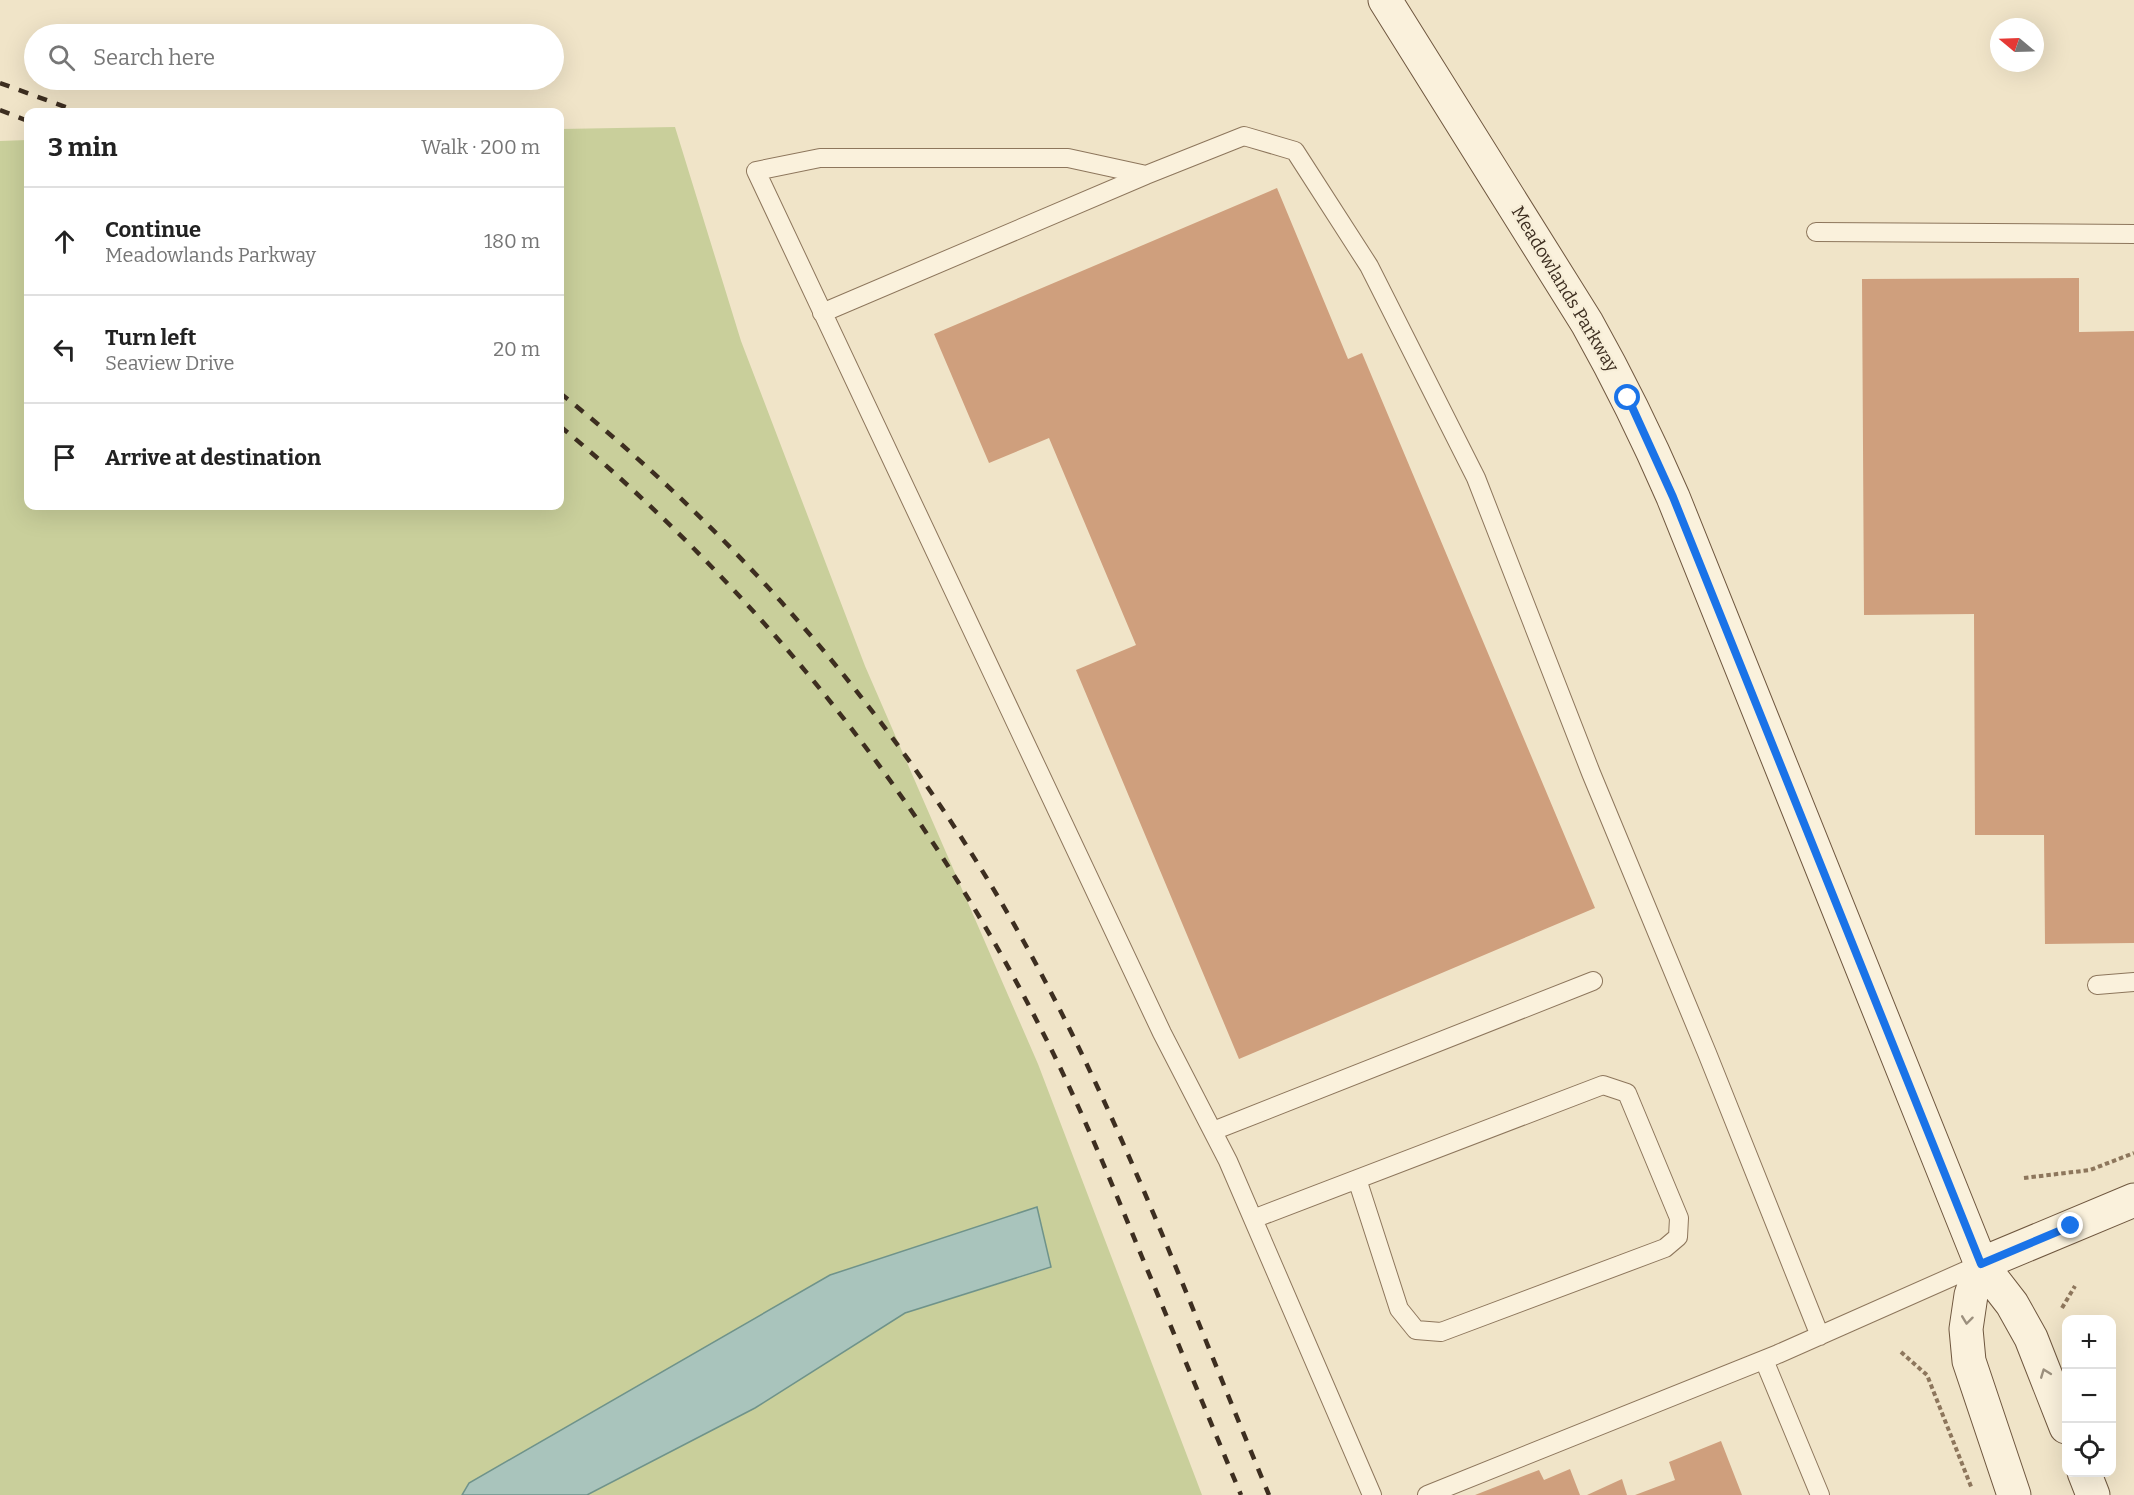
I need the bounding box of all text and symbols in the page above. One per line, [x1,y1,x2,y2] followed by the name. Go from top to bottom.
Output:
[1990,18,2044,72] north arrow
[24,24,564,90] search box
[45,41,78,74] icon: search
[93,44,215,71] text: Search here
[48,132,117,163] text: 3 min
[421,135,540,159] text: Walk · 200 m
[1507,202,1624,376] street label: Meadowlands Parkway
[105,216,201,243] text: Continue
[48,225,81,258] icon: ahead
[484,229,540,253] text: 180 m
[105,243,316,267] text: Meadowlands Parkway
[105,324,197,351] text: Turn left
[48,333,81,366] icon: left
[493,337,540,361] text: 20 m
[105,351,234,375] text: Seaview Drive
[1614,384,1640,410] route start
[48,441,81,474] icon: arrive
[105,444,321,471] text: Arrive at destination
[2057,1212,2083,1238] route end
[2062,1315,2116,1477] map controls
[2062,1315,2116,1369] button: +
[1961,1316,1974,1325] one-way arrow
[2040,1368,2052,1379] one-way arrow
[2062,1369,2116,1423] button: −
[2062,1423,2116,1477] button: locate

